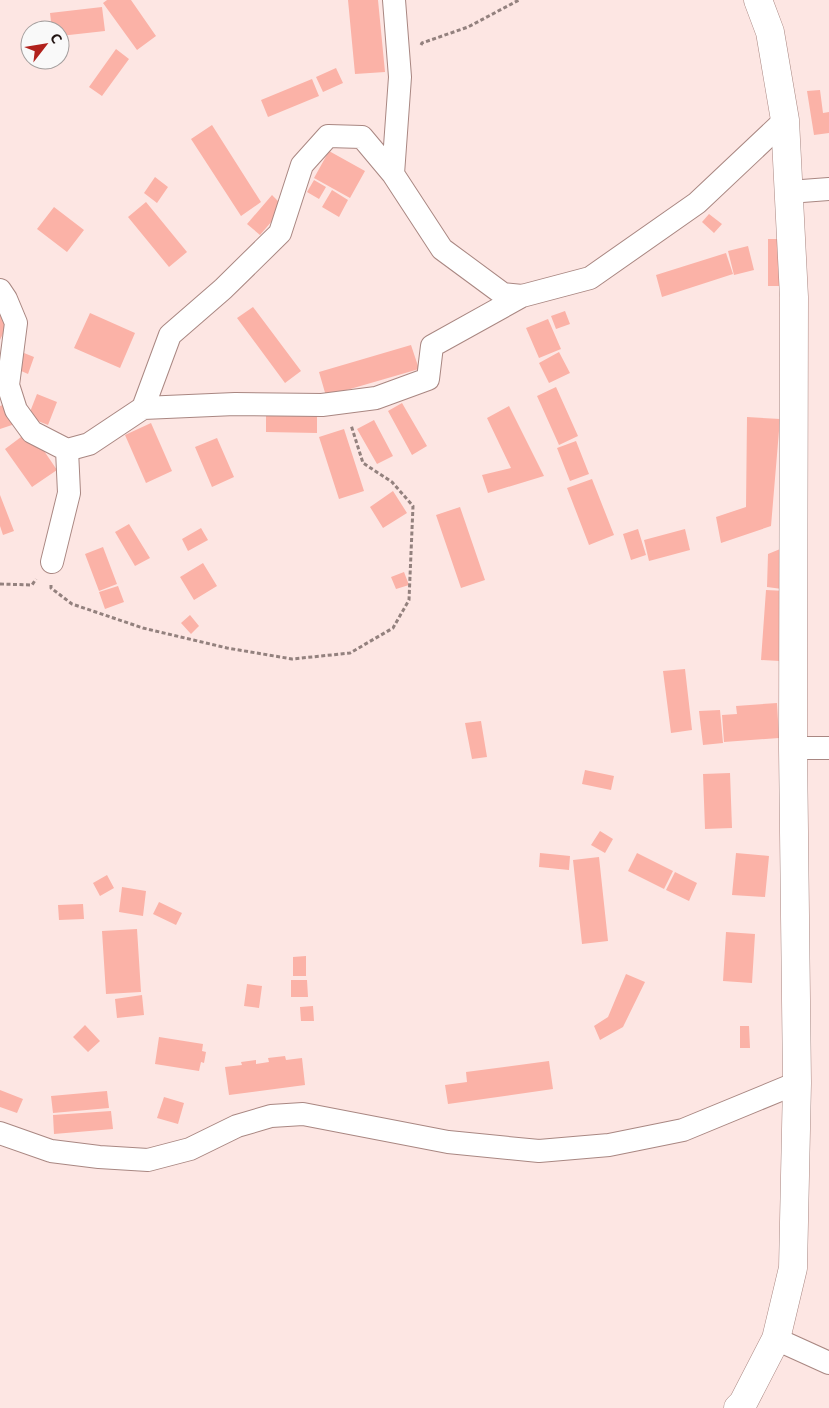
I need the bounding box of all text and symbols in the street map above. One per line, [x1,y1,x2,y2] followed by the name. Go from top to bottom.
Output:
[20,20,70,70] north arrow
[46,29,67,47] text: С

